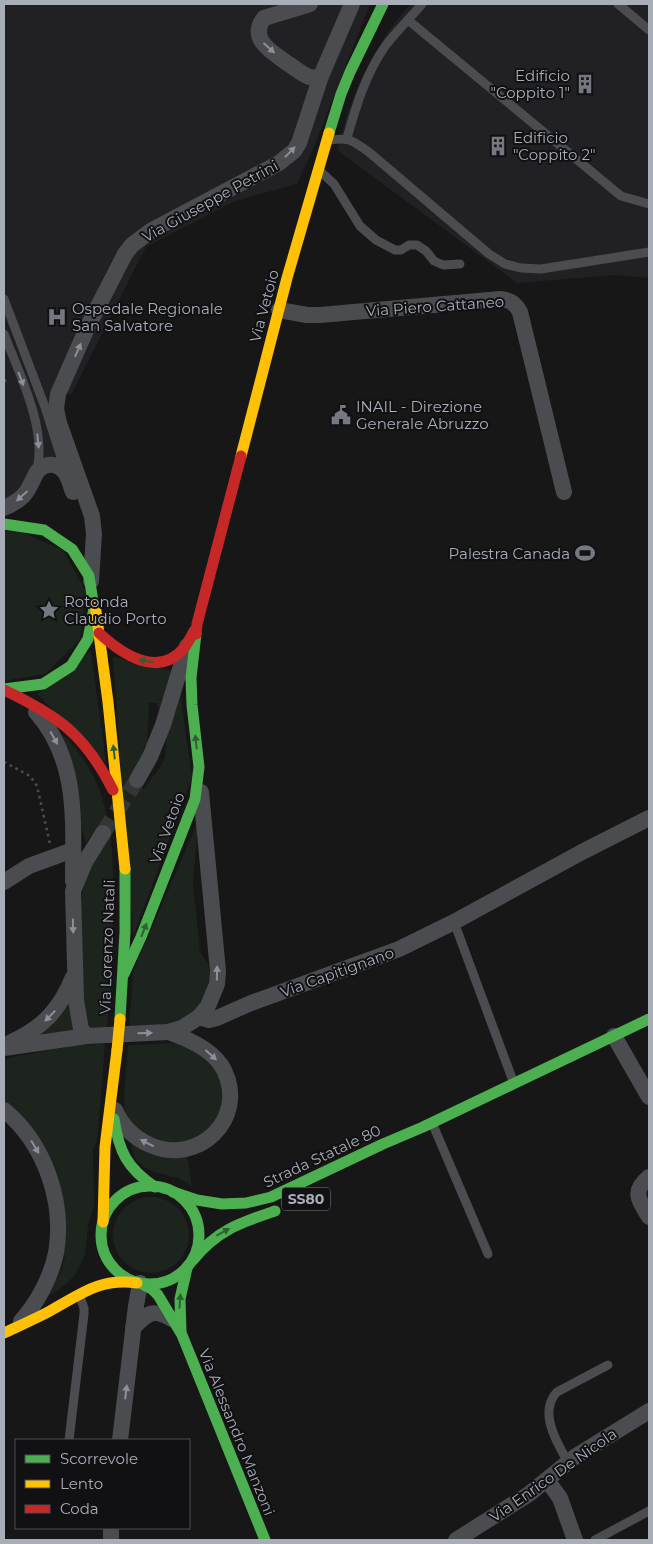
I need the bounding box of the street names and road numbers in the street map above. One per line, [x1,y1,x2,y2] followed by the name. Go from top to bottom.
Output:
[139,156,281,246] street label: Via Giuseppe Petrini
[245,268,283,344] street label: Via Vetoio
[365,292,505,320] street label: Via Piero Cattaneo
[145,790,189,866] street label: Via Vetoio
[95,879,119,1015] street label: Via Lorenzo Natali
[278,943,396,1001] street label: Via Capitignano
[260,1120,384,1192] street label: Strada Statale 80
[282,1188,330,1210] road number: SS80
[195,1346,279,1518] street label: Via Alessandro Manzoni
[486,1424,620,1526] street label: Via Enrico De Nicola

